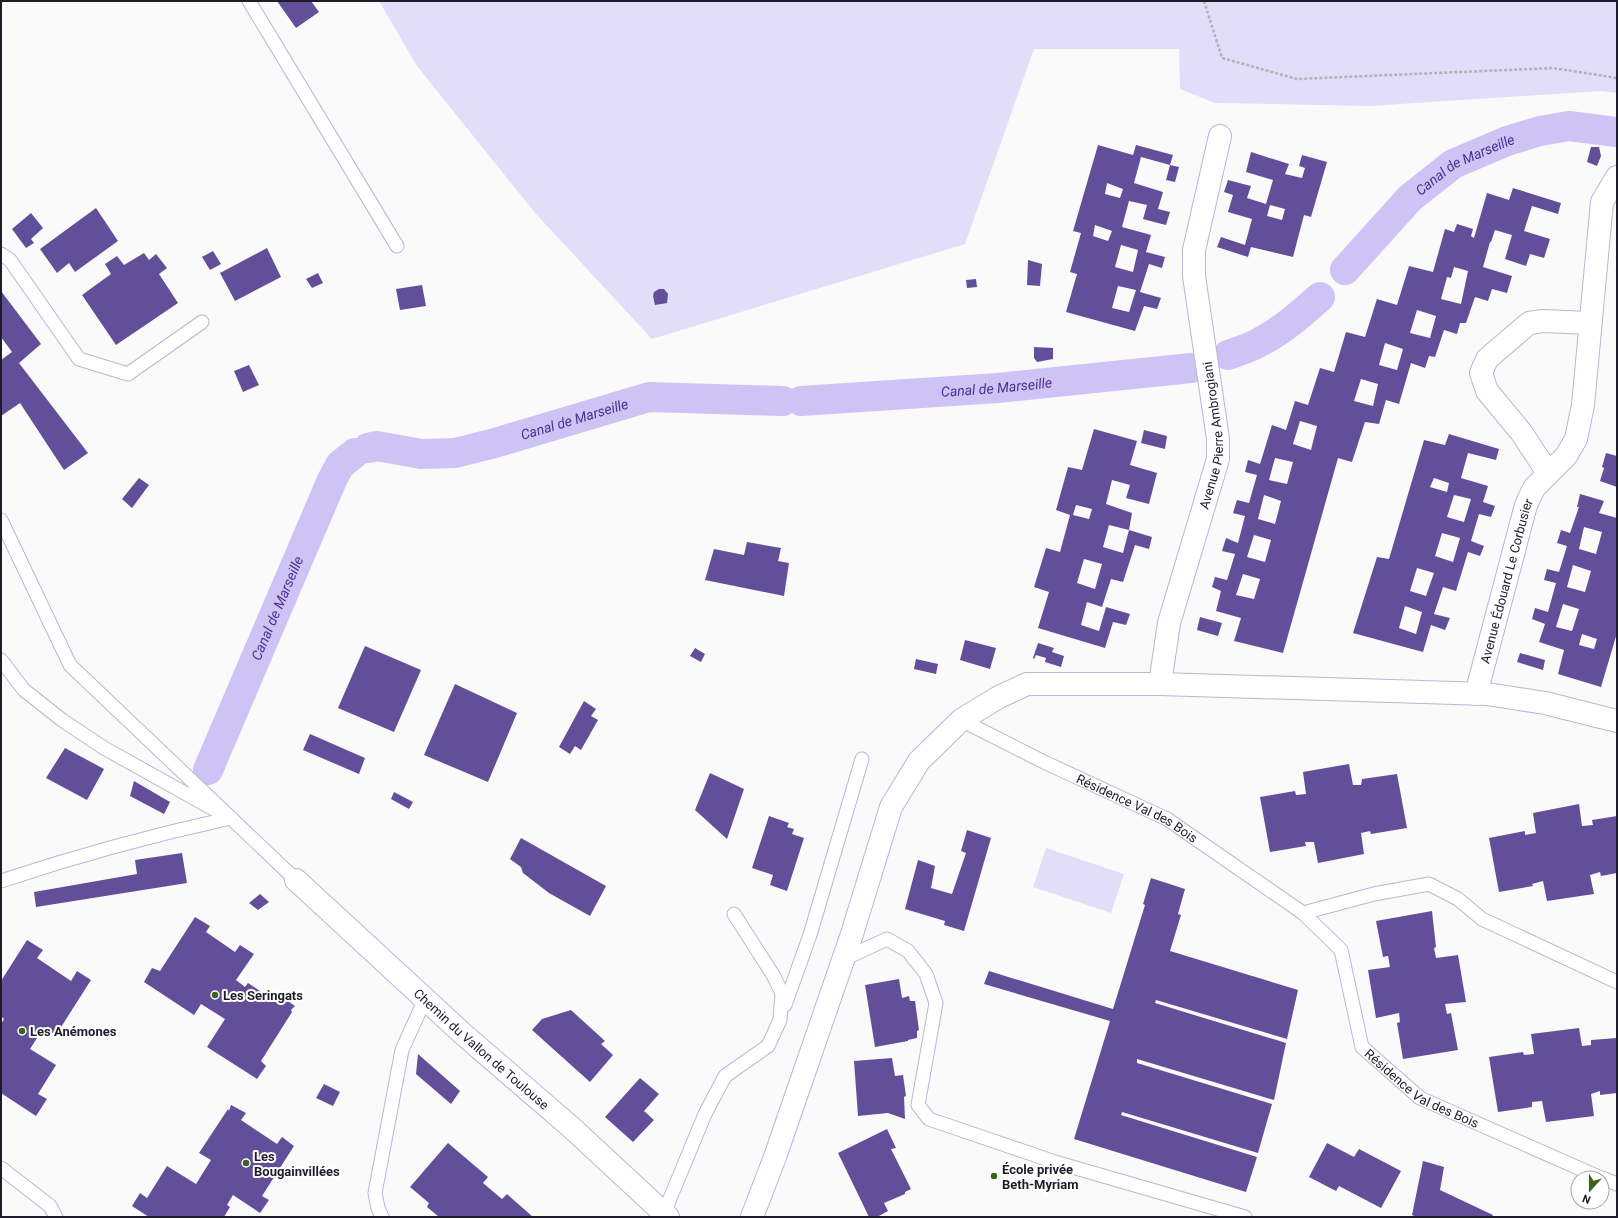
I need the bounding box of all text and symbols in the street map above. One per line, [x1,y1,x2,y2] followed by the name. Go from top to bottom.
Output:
[1412,131,1516,199] water label: Canal de Marseille
[1196,361,1226,511] street label: Avenue Pierre Ambrogiani
[940,374,1053,400] water label: Canal de Marseille
[519,396,630,443] water label: Canal de Marseille
[1477,495,1536,665] street label: Avenue Édouard Le Corbusier
[248,554,306,663] water label: Canal de Marseille
[1074,771,1201,846] street label: Résidence Val des Bois
[411,985,552,1112] street label: Chemin du Vallon de Toulouse
[223,988,303,1003] place label: Les Seringats
[210,990,220,1000] marker: Les Seringats
[30,1024,117,1039] place label: Les Anémones
[17,1026,27,1036] marker: Les Anémones
[1362,1046,1481,1131] street label: Résidence Val des Bois
[254,1149,340,1179] place label: Les Bougainvillées
[241,1158,251,1168] marker: Les Bougainvillées
[1002,1162,1078,1192] place label: École privée Beth-Myriam
[1570,1170,1610,1210] north arrow
[989,1171,999,1181] marker: École privée Beth-Myriam
[1580,1191,1593,1206] text: N

